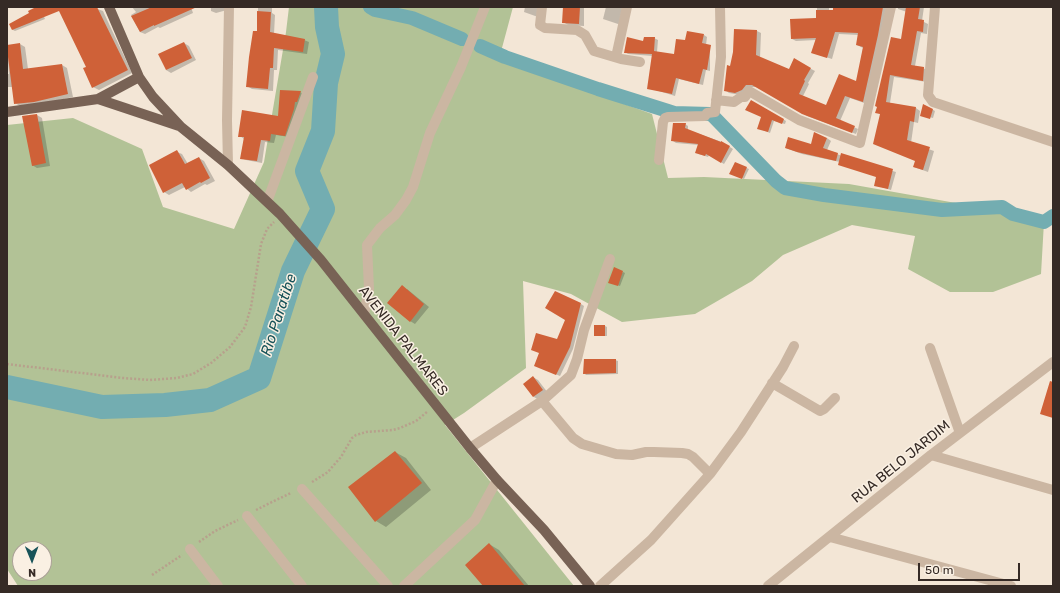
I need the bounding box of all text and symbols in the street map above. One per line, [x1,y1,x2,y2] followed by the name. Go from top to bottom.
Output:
[257,272,301,358] water label: Rio Paratibe
[355,283,451,399] street label: AVENIDA PALMARES
[848,417,954,507] street label: RUA BELO JARDIM
[12,541,52,581] north arrow
[920,555,1022,581] scale bar
[925,563,953,577] text: 50 m
[28,566,36,579] text: N

